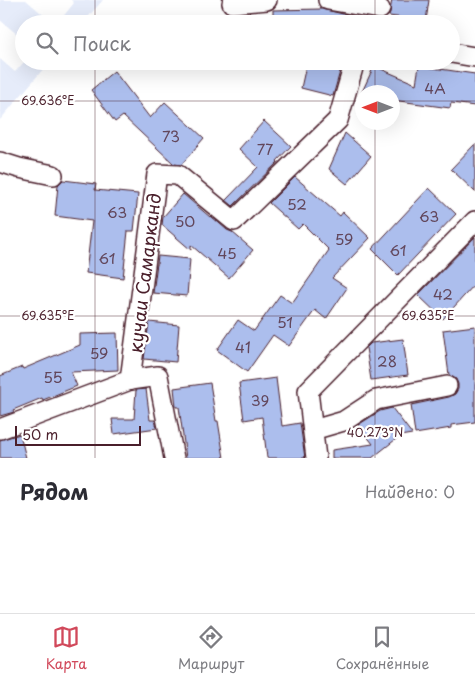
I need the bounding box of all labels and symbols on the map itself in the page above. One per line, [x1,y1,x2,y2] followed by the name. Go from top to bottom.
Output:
[424,76,446,99] house number: 4А
[355,85,400,130] north arrow
[21,91,75,109] text: 69.636°E
[162,124,180,147] house number: 73
[257,137,273,160] house number: 77
[121,192,167,354] street label: кучаи Самарканд
[287,192,307,215] house number: 52
[107,200,127,223] house number: 63
[419,204,439,227] house number: 63
[175,209,195,232] house number: 50
[335,227,353,250] house number: 59
[390,238,406,261] house number: 61
[217,241,237,264] house number: 45
[99,246,115,269] house number: 61
[433,282,453,305] house number: 42
[21,306,75,324] text: 69.635°E
[401,306,455,324] text: 69.635°E
[277,310,293,333] house number: 51
[235,335,251,358] house number: 41
[90,341,108,364] house number: 59
[377,349,397,372] house number: 28
[43,365,63,388] house number: 55
[251,388,269,411] house number: 39
[15,423,141,446] scale bar
[347,423,403,441] text: 40.273°N

